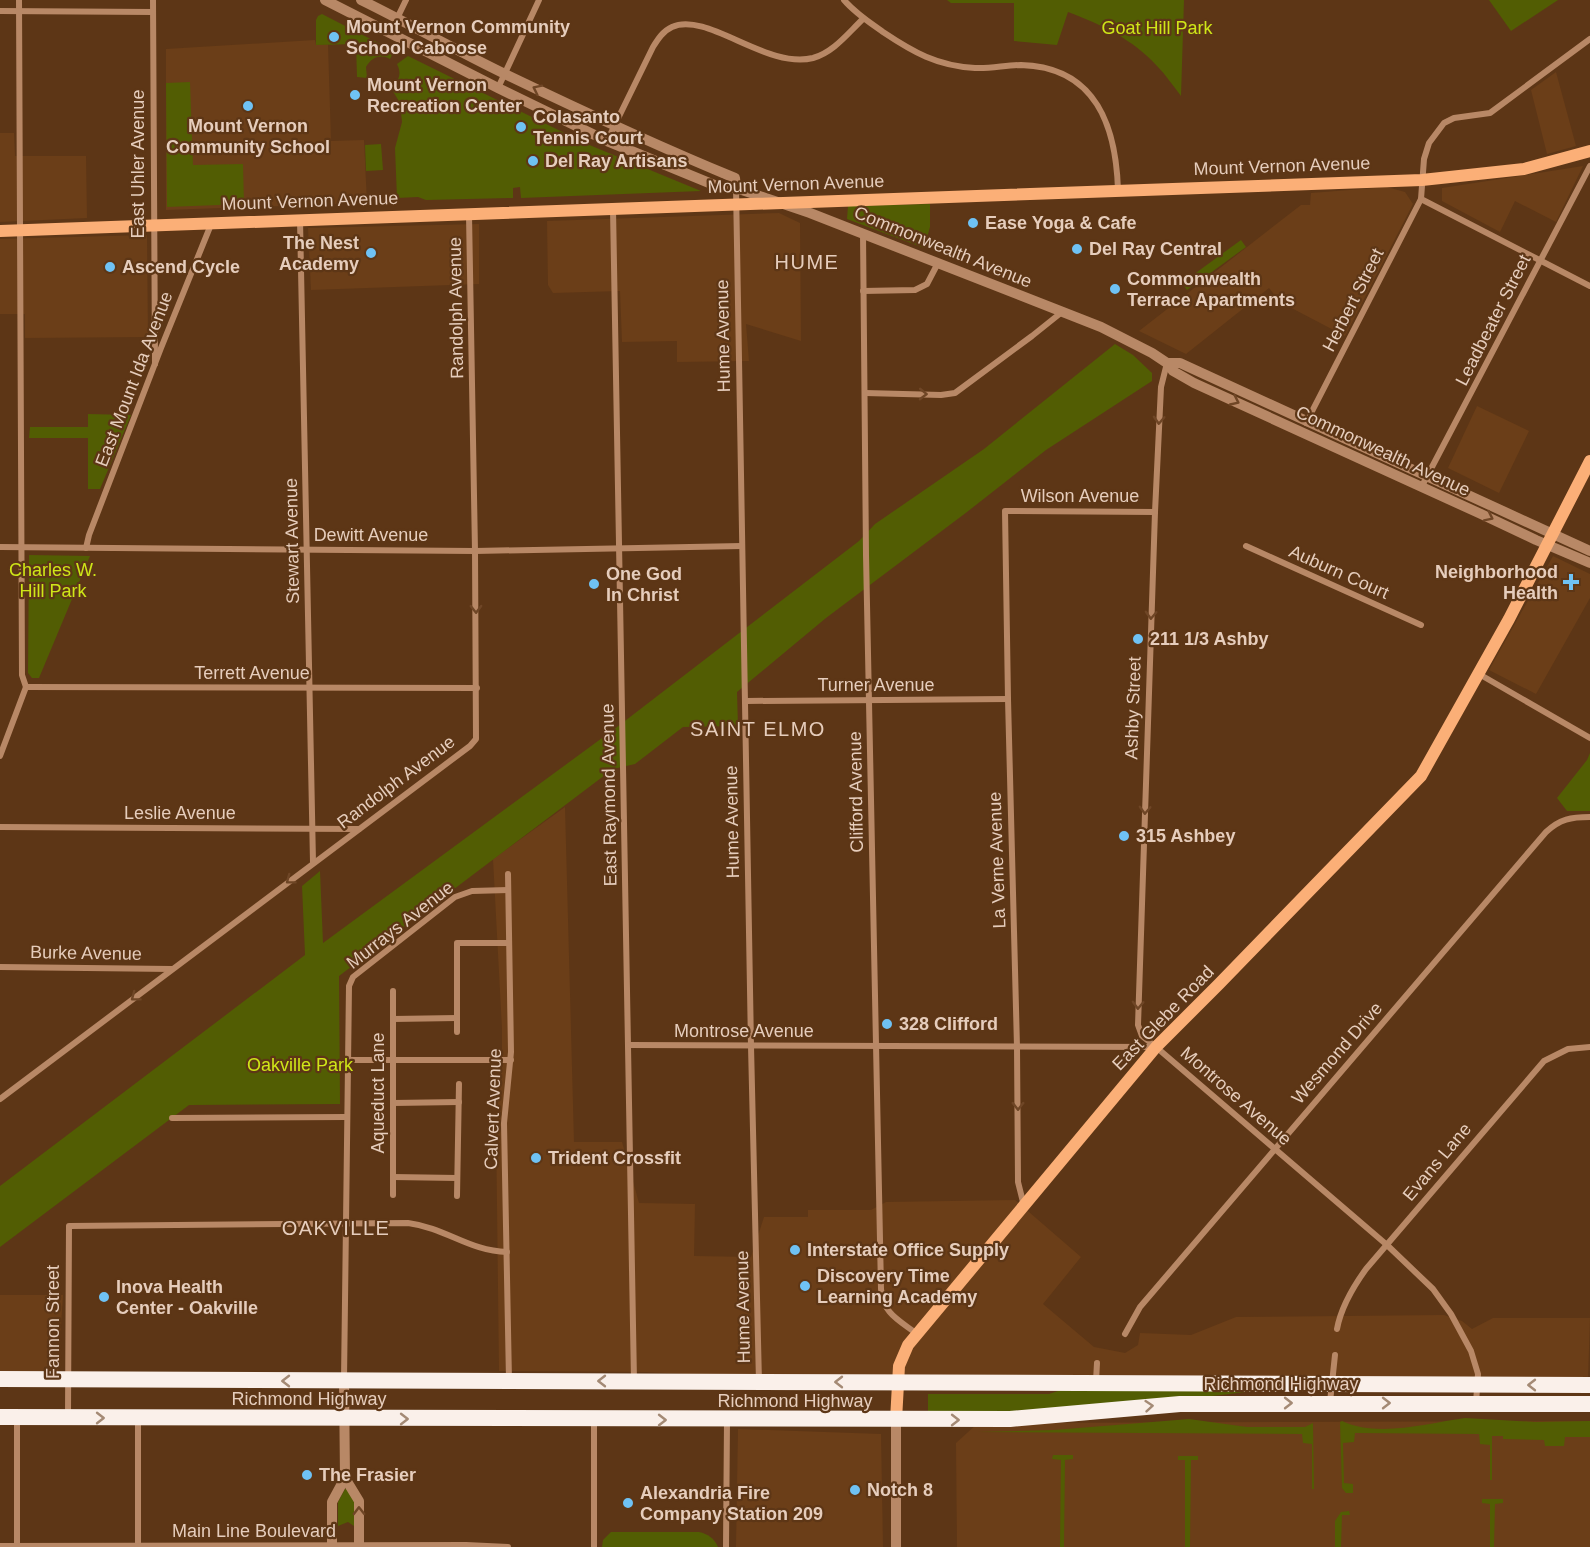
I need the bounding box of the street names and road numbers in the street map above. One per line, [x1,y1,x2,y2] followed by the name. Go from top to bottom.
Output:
[128,90,148,238] street label: East Uhler Avenue
[1193,153,1371,179] street label: Mount Vernon Avenue
[707,171,885,197] street label: Mount Vernon Avenue
[221,188,399,214] street label: Mount Vernon Avenue
[851,202,1035,292] street label: Commonwealth Avenue
[445,237,467,379] street label: Randolph Avenue
[1318,245,1388,355] street label: Herbert Street
[1451,251,1535,389] street label: Leadbeater Street
[712,279,734,393] street label: Hume Avenue
[91,289,177,469] street label: East Mount Ida Avenue
[1293,402,1473,500] street label: Commonwealth Avenue
[281,478,303,604] street label: Stewart Avenue
[1021,486,1139,506] street label: Wilson Avenue
[314,525,428,545] street label: Dewitt Avenue
[1286,541,1392,603] street label: Auburn Court
[1121,656,1145,760] street label: Ashby Street
[194,663,310,683] street label: Terrett Avenue
[817,675,935,695] street label: Turner Avenue
[597,703,621,887] street label: East Raymond Avenue
[333,731,459,833] street label: Randolph Avenue
[845,731,867,853] street label: Clifford Avenue
[721,765,743,879] street label: Hume Avenue
[985,791,1009,929] street label: La Verne Avenue
[124,803,236,823] street label: Leslie Avenue
[343,877,457,973] street label: Murrays Avenue
[30,942,142,964] street label: Burke Avenue
[1108,962,1218,1074] street label: East Glebe Road
[1288,998,1386,1108] street label: Wesmond Drive
[674,1021,814,1041] street label: Montrose Avenue
[368,1032,388,1154] street label: Aqueduct Lane
[1177,1043,1295,1149] street label: Montrose Avenue
[481,1048,505,1170] street label: Calvert Avenue
[1399,1119,1475,1205] street label: Evans Lane
[732,1250,754,1364] street label: Hume Avenue
[43,1265,63,1379] street label: Fannon Street
[1203,1374,1359,1394] street label: Richmond Highway
[231,1389,387,1409] street label: Richmond Highway
[717,1391,873,1411] street label: Richmond Highway
[172,1521,336,1541] street label: Main Line Boulevard

